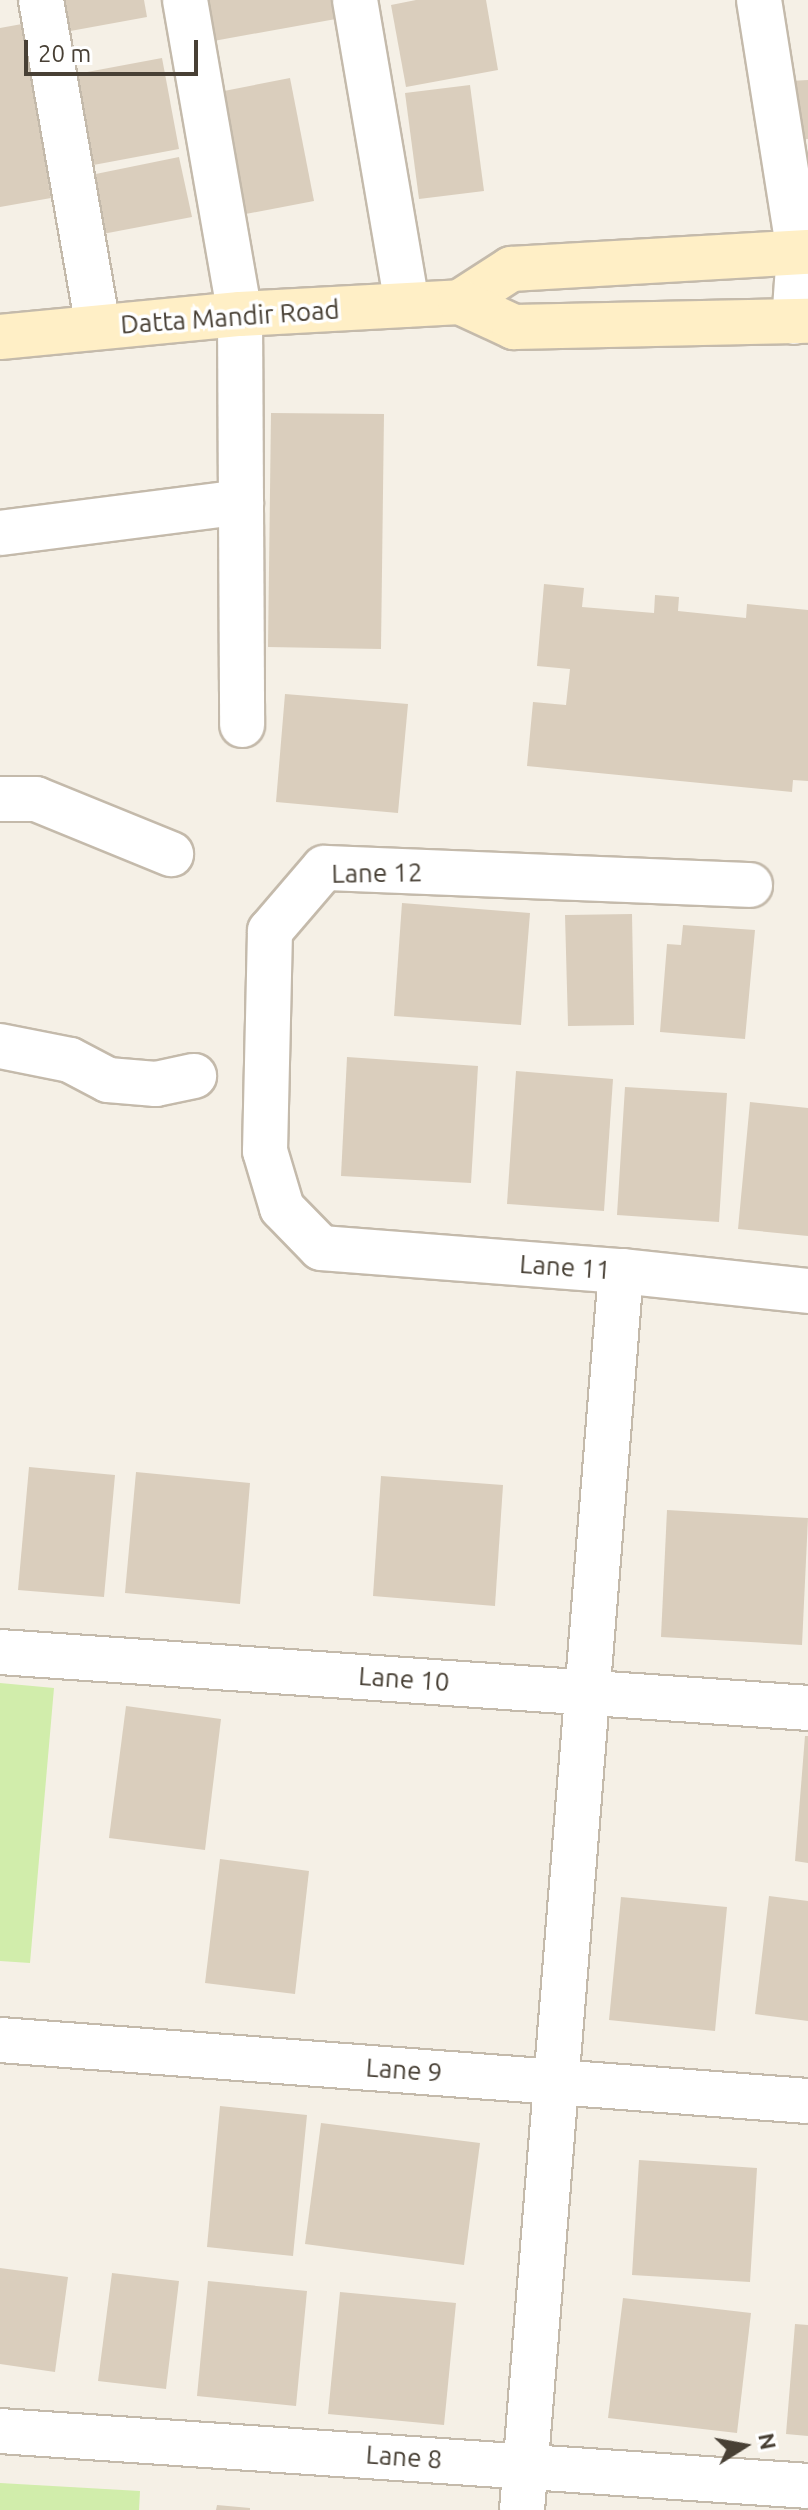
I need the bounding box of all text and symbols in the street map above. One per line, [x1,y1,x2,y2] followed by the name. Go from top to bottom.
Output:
[28,24,202,74] scale bar
[38,40,91,67] text: 20 m
[119,294,341,340] street label: Datta Mandir Road
[331,857,423,889] street label: Lane 12
[518,1248,612,1286] street label: Lane 11
[357,1660,451,1698] street label: Lane 10
[365,2052,443,2088] street label: Lane 9
[704,2406,784,2486] north arrow
[754,2431,782,2452] text: N
[365,2439,443,2475] street label: Lane 8

